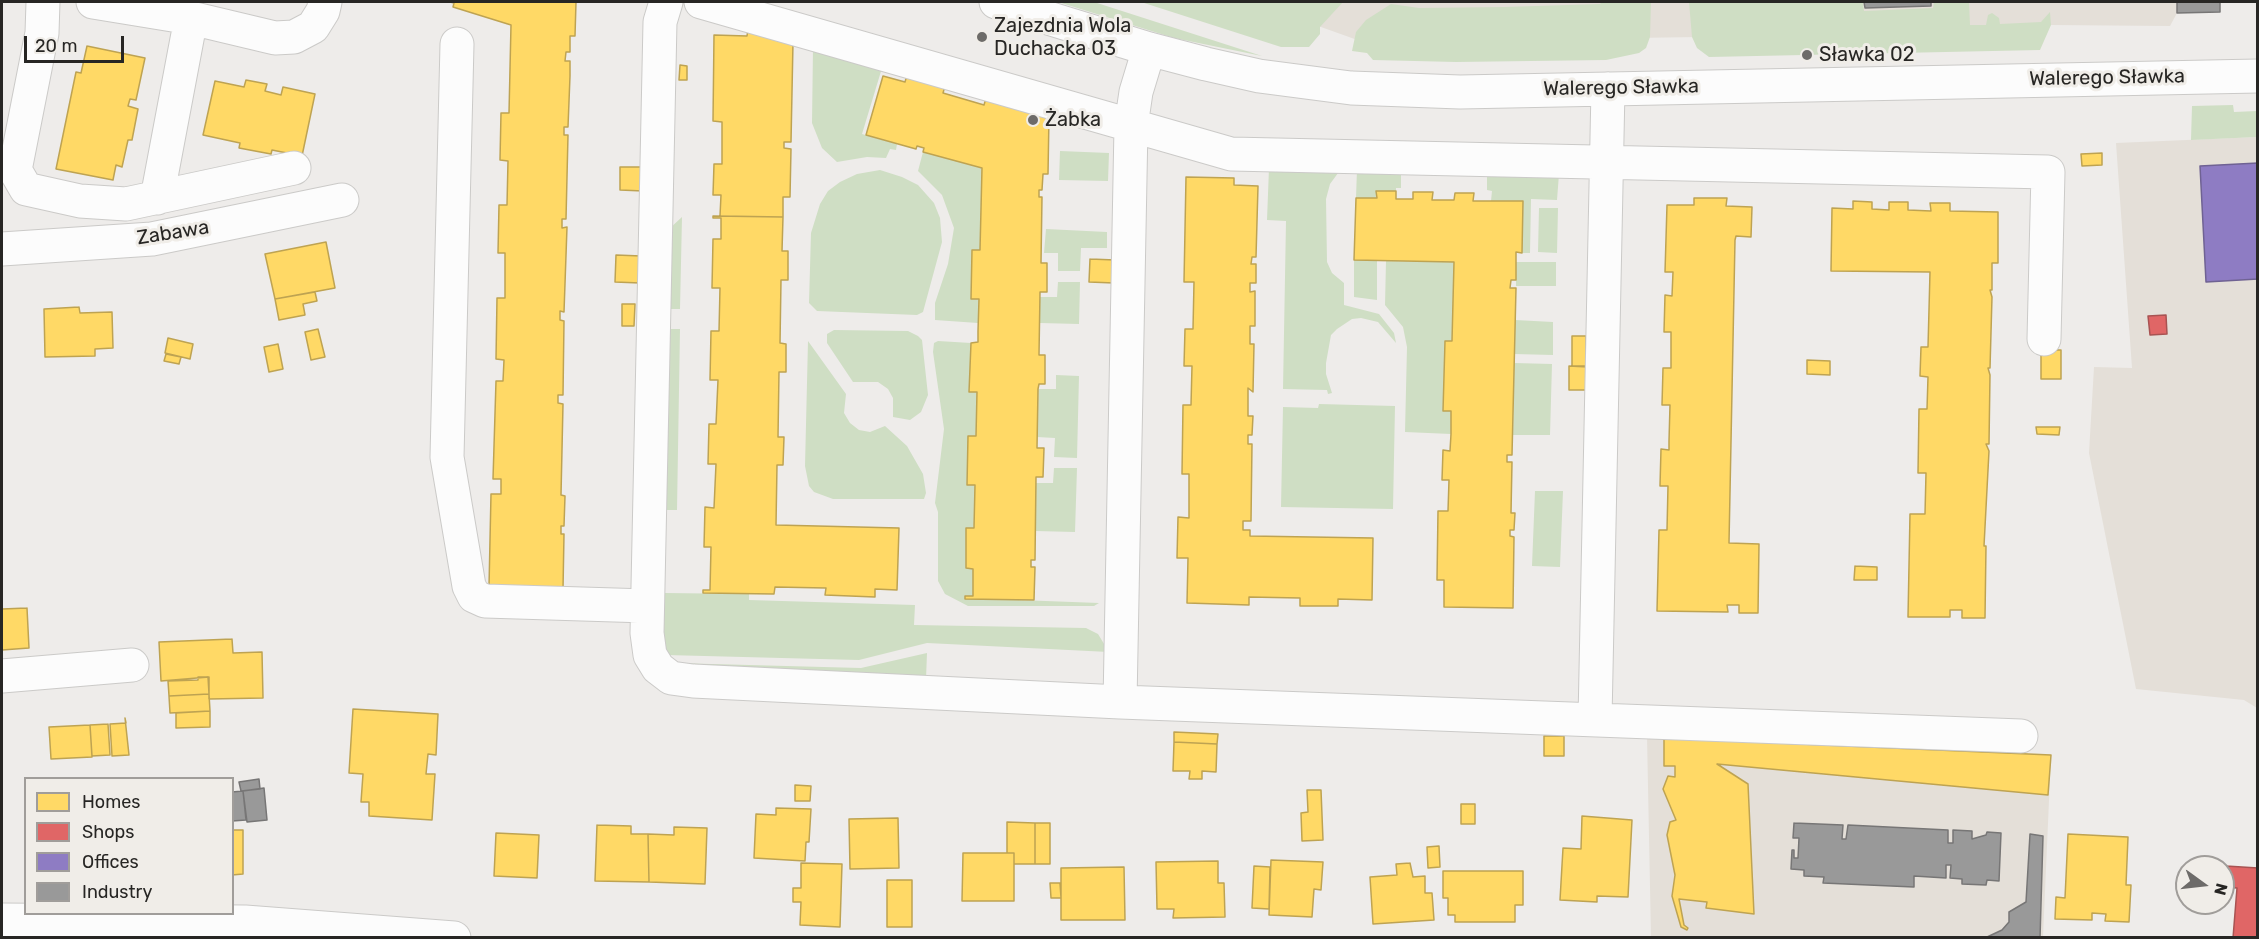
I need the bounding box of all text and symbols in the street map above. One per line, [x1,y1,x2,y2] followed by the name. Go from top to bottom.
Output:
[994,14,1131,61] place label: Zajezdnia Wola Duchacka 03
[27,24,128,62] scale bar
[975,30,989,44] marker: Zajezdnia Wola Duchacka 03
[35,35,77,57] text: 20 m
[1819,43,1914,67] place label: Sławka 02
[1800,48,1814,62] marker: Sławka 02
[2029,65,2185,91] street label: Walerego Sławka
[1543,75,1699,101] street label: Walerego Sławka
[1045,108,1101,132] place label: Żabka
[1026,113,1040,127] marker: Żabka
[135,215,211,251] street label: Zabawa
[24,777,234,915] legend
[82,791,140,813] text: Homes
[82,821,134,843] text: Shops
[82,851,139,873] text: Offices
[2175,855,2235,915] north arrow
[82,881,152,903] text: Industry
[2210,881,2232,897] text: N

